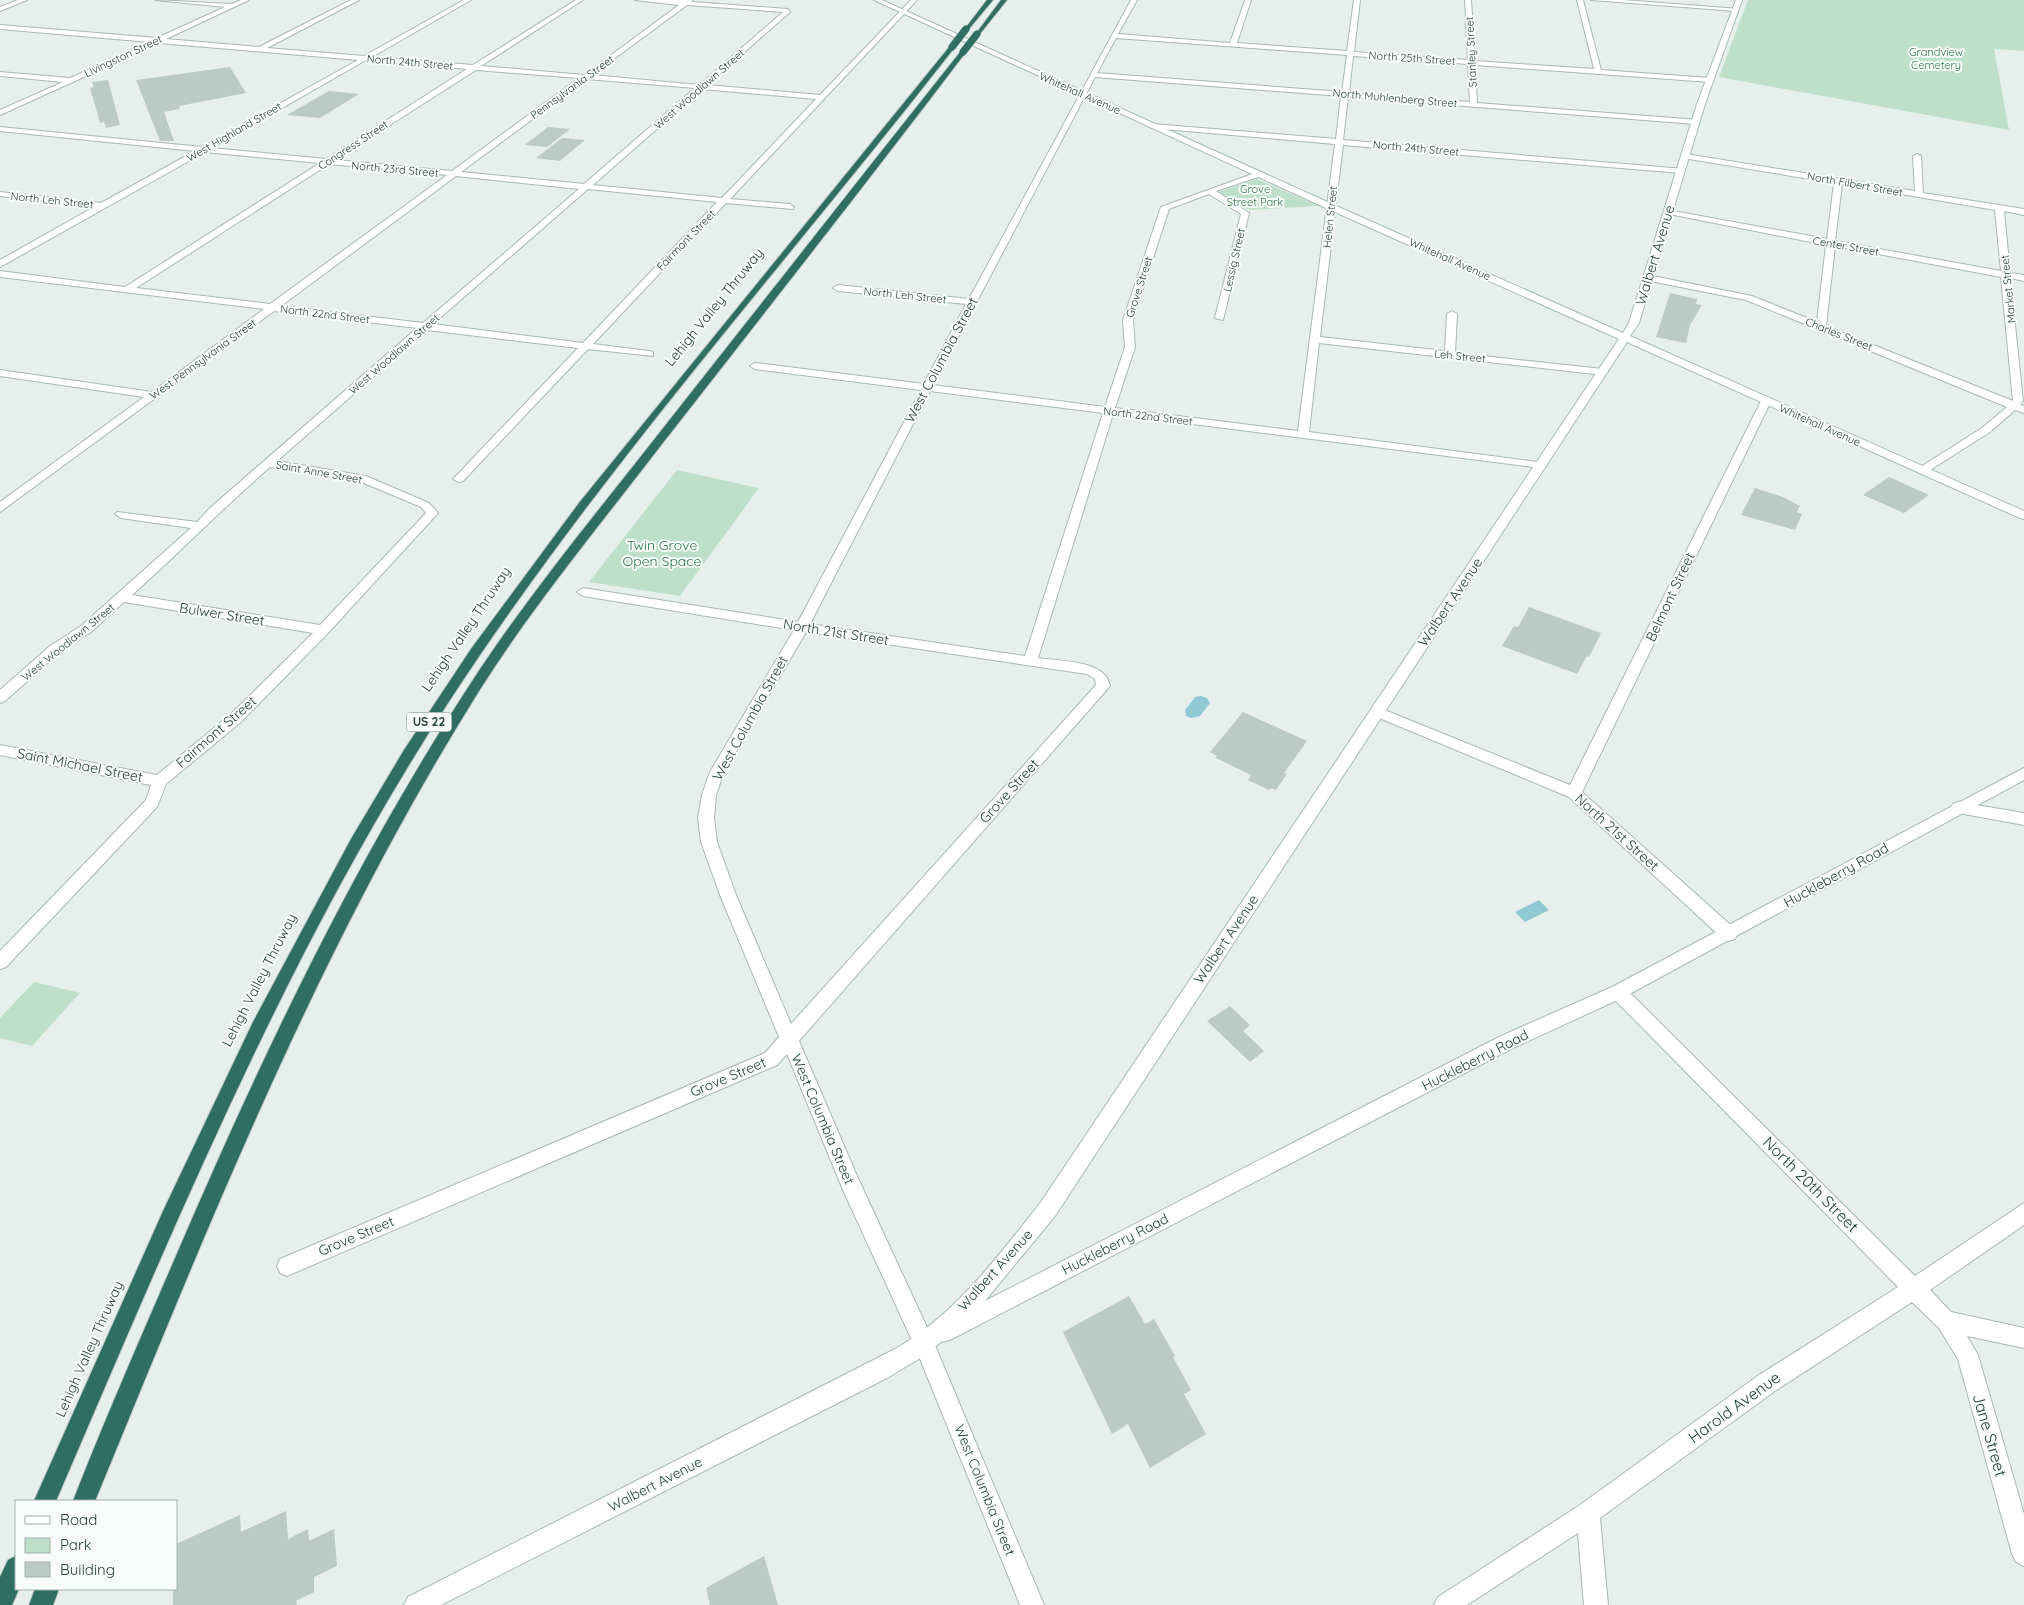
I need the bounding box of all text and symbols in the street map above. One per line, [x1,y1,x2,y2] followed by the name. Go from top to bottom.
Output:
[1462,16,1480,88] street label: Stanley Street
[82,32,164,80] street label: Livingston Street
[1909,45,1963,72] park label: Grandview Cemetery
[651,46,747,132] street label: West Woodlawn Street
[1368,48,1456,68] street label: North 25th Street
[366,51,454,73] street label: North 24th Street
[527,52,617,122] street label: Pennsylvania Street
[1037,69,1123,117] street label: Whitehall Avenue
[1332,86,1458,110] street label: North Muhlenberg Street
[184,99,284,165] street label: West Highland Street
[315,117,391,173] street label: Congress Street
[1372,137,1460,159] street label: North 24th Street
[351,158,439,180] street label: North 23rd Street
[1806,169,1904,199] street label: North Filbert Street
[1227,182,1283,209] park label: Grove Street Park
[1320,185,1340,249] street label: Helen Street
[10,189,94,211] street label: North Leh Street
[1631,203,1679,307] street label: Walbert Avenue
[653,206,719,273] street label: Fairmont Street
[1220,227,1248,293] street label: Lessig Street
[1812,233,1880,259] street label: Center Street
[1407,235,1493,283] street label: Whitehall Avenue
[661,244,767,370] street label: Lehigh Valley Thruway
[1123,254,1156,319] street label: Grove Street
[1997,254,2019,324] street label: Market Street
[863,284,947,306] street label: North Leh Street
[900,294,982,426] street label: West Columbia Street
[279,302,371,326] street label: North 22nd Street
[346,311,442,397] street label: West Woodlawn Street
[1803,314,1875,354] street label: Charles Street
[147,315,259,402] street label: West Pennsylvania Street
[1434,346,1487,366] street label: Leh Street
[1777,401,1863,449] street label: Whitehall Avenue
[1102,404,1194,428] street label: North 22nd Street
[275,458,364,487] street label: Saint Anne Street
[622,536,702,570] park label: Twin Grove Open Space
[1641,549,1699,644] street label: Belmont Street
[1414,554,1486,650] street label: Walbert Avenue
[417,563,515,695] street label: Lehigh Valley Thruway
[178,598,266,630] street label: Bulwer Street
[19,600,118,684] street label: West Woodlawn Street
[782,615,890,649] street label: North 21st Street
[708,652,792,784] street label: West Columbia Street
[172,692,260,772] street label: Fairmont Street
[406,712,452,732] road number: US 22
[16,744,145,786] street label: Saint Michael Street
[975,755,1043,827] street label: Grove Street
[1571,790,1663,875] street label: North 21st Street
[1780,839,1892,911] street label: Huckleberry Road
[1190,891,1262,987] street label: Walbert Avenue
[218,910,300,1050] street label: Lehigh Valley Thruway
[1419,1025,1531,1095] street label: Huckleberry Road
[787,1051,859,1187] street label: West Columbia Street
[687,1053,769,1101] street label: Grove Street
[1759,1132,1863,1236] street label: North 20th Street
[1059,1209,1171,1279] street label: Huckleberry Road
[315,1212,397,1260] street label: Grove Street
[954,1226,1036,1314] street label: Walbert Avenue
[51,1278,127,1420] street label: Lehigh Valley Thruway
[1684,1367,1784,1447] street label: Harold Avenue
[1969,1391,2011,1479] street label: Jane Street
[950,1422,1020,1558] street label: West Columbia Street
[605,1452,705,1515] street label: Walbert Avenue
[15,1500,178,1590] legend
[60,1510,97,1529] text: Road
[60,1535,92,1554] text: Park
[60,1560,115,1579] text: Building

